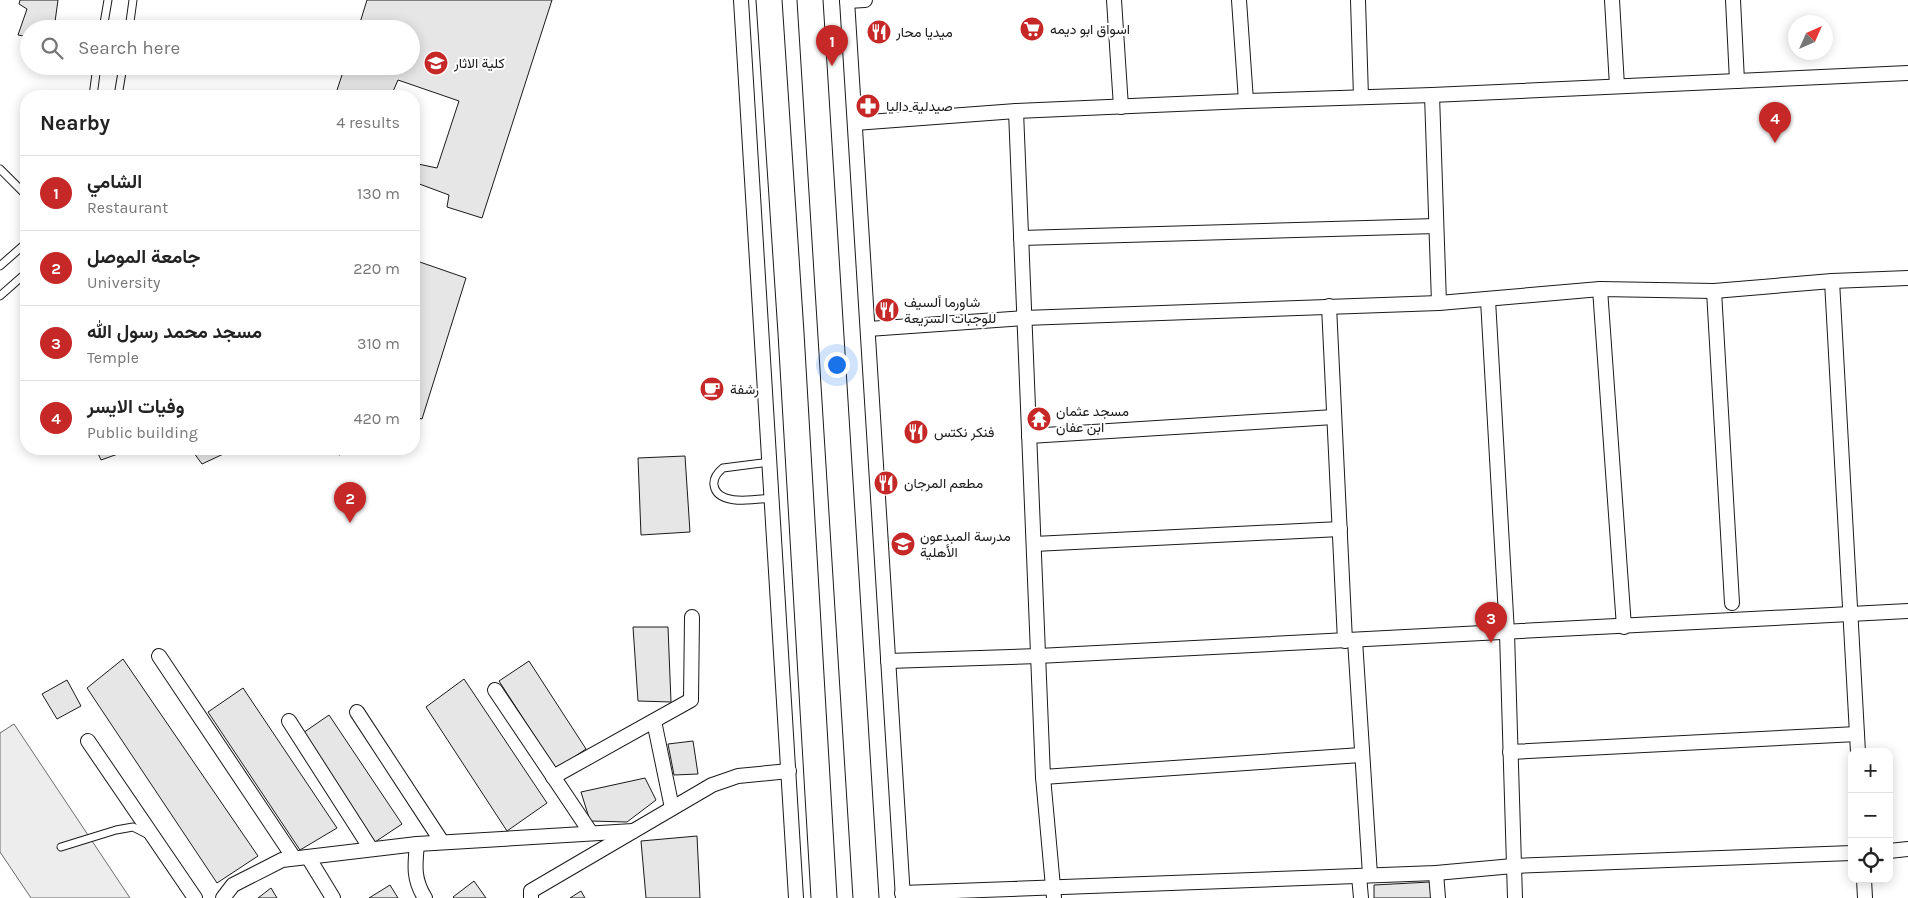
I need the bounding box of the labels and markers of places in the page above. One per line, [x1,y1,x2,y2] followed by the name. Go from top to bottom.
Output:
[1019,16,1045,42] supermarket icon: اسواق ابو ديمه
[866,19,892,45] restaurant icon: ميديا محار
[1050,21,1130,38] place label: اسواق ابو ديمه
[895,24,953,41] place label: ميديا محار
[816,25,848,66] pin: 1
[423,50,449,76] school or university icon: كلية الاثار
[453,55,505,72] place label: كلية الاثار
[855,93,881,119] pharmacy icon: صيدلية داليا
[886,98,953,115] place label: صيدلية داليا
[1759,102,1791,143] pin: 4
[904,294,996,327] place label: شاورما ألسيف للوجبات السريعة
[874,297,900,323] restaurant icon: شاورما ألسيف للوجبات السريعة
[699,376,725,402] cafe icon: رشفة
[730,381,759,398] place label: رشفة
[1056,403,1129,436] place label: مسجد عثمان ابن عفان
[1026,406,1052,432] temple icon: مسجد عثمان ابن عفان
[903,419,929,445] restaurant icon: فنكر نكتس
[934,424,994,441] place label: فنكر نكتس
[873,470,899,496] restaurant icon: مطعم المرجان
[904,475,983,492] place label: مطعم المرجان
[334,482,366,523] pin: 2
[920,528,1011,561] place label: مدرسة المبدعون الأهلية
[890,531,916,557] school or university icon: مدرسة المبدعون الأهلية
[1475,602,1507,643] pin: 3

